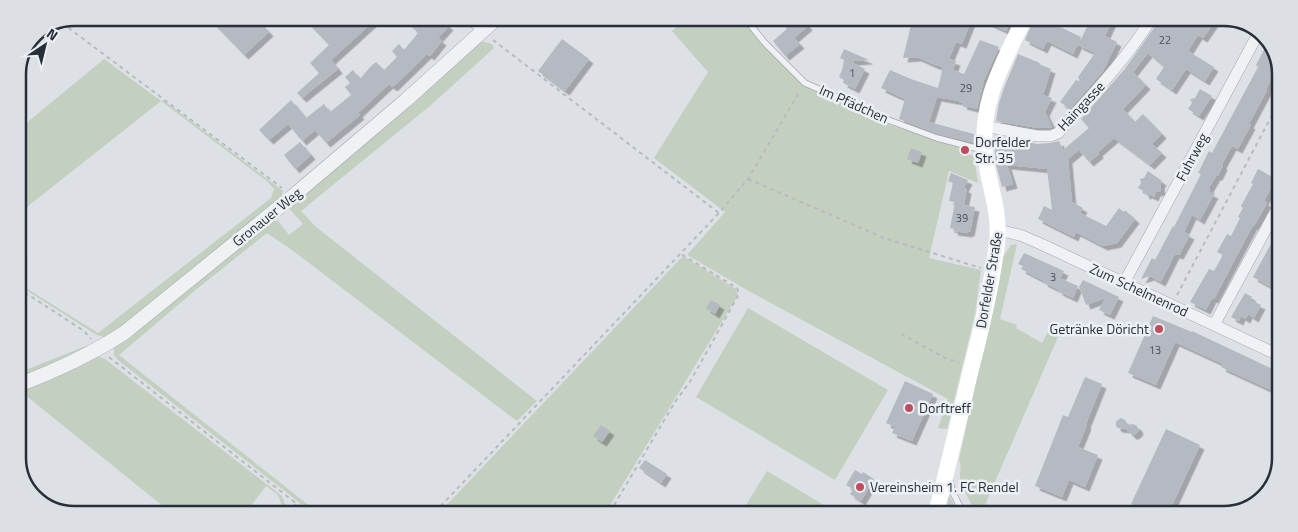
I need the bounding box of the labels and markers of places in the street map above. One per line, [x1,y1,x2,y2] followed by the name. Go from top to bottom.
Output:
[975,131,1031,168] place label: Dorfelder Str. 35
[959,144,971,156] marker: Dorfelder Str. 35
[1050,318,1149,339] place label: Getränke Döricht
[1153,323,1165,335] marker: Getränke Döricht
[919,397,971,418] place label: Dorftreff
[903,402,915,414] marker: Dorftreff
[870,476,1019,497] place label: Vereinsheim 1. FC Rendel
[854,481,866,493] marker: Vereinsheim 1. FC Rendel

